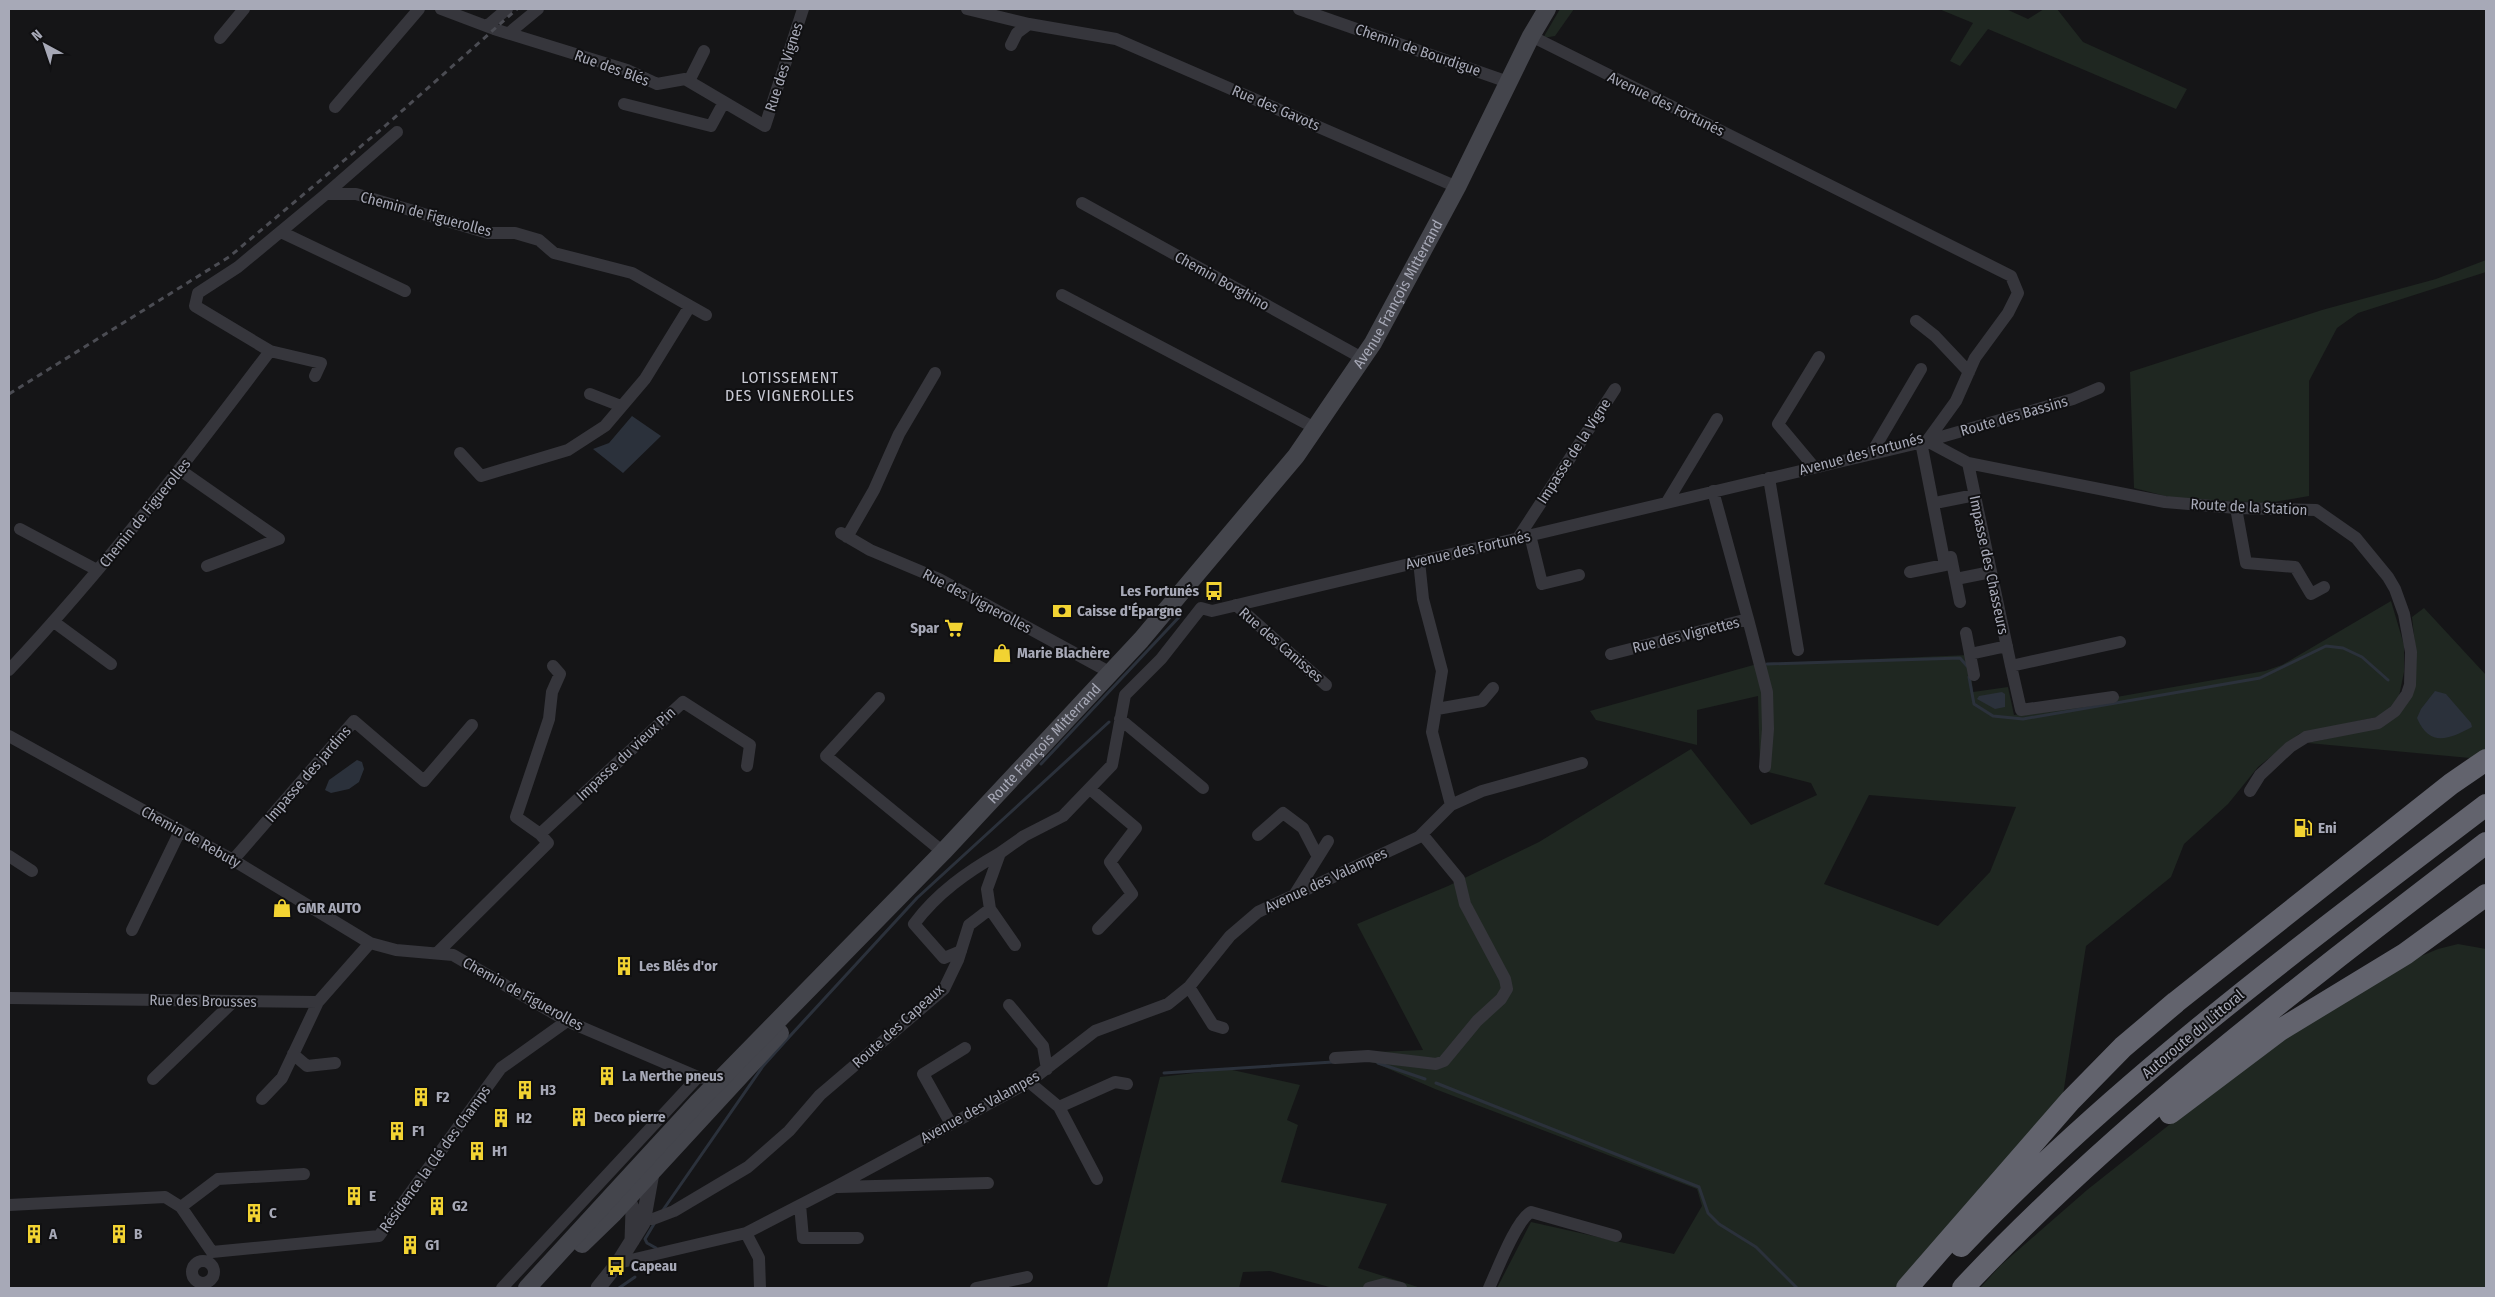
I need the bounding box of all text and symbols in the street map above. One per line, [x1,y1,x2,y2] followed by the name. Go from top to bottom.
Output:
[20,20,70,70] north arrow
[761,20,807,114] street label: Rue des Vignes
[1353,20,1483,80] street label: Chemin de Bourdigue
[28,26,46,45] text: N
[572,46,652,90] street label: Rue des Blés
[1605,68,1727,140] street label: Avenue des Fortunés
[1229,81,1323,135] street label: Rue des Gavots
[359,188,493,240] street label: Chemin de Figuerolles
[1349,217,1447,372] street label: Avenue François Mitterrand
[1172,248,1272,314] street label: Chemin Borghino
[725,368,855,405] district label: LOTISSEMENT DES VIGNEROLLES
[1958,392,2070,440] street label: Route des Bassins
[1533,395,1615,507] street label: Impasse de la Vigne
[1797,429,1925,479] street label: Avenue des Fortunés
[96,455,194,571] street label: Chemin de Figuerolles
[1965,494,2013,636] street label: Impasse des Chasseurs
[2190,495,2308,519] street label: Route de la Station
[1404,527,1532,573] street label: Avenue des Fortunés
[920,565,1034,637] street label: Rue des Vignerolles
[1203,580,1225,602] bus stop icon: Les Fortunés
[1120,582,1199,600] place label: Les Fortunés
[1051,600,1073,622] bank icon: Caisse d'Épargne
[1077,602,1182,620] place label: Caisse d'Épargne
[1235,604,1327,686] street label: Rue des Canisses
[1631,613,1741,657] street label: Rue des Vignettes
[943,617,965,639] supermarket icon: Spar
[910,619,939,637] place label: Spar
[991,642,1013,664] shop icon: Marie Blachère
[1017,644,1110,662] place label: Marie Blachère
[984,680,1105,807] street label: Route François Mitterrand
[573,703,679,805] street label: Impasse du vieux Pin
[261,722,355,826] street label: Impasse des jardins
[138,802,244,872] street label: Chemin de Rebuty
[2292,817,2314,839] fuel station icon: Eni
[2318,819,2337,837] place label: Eni
[1262,844,1390,916] street label: Avenue des Valampes
[271,897,293,919] shop icon: GMR AUTO
[297,899,361,917] place label: GMR AUTO
[460,953,586,1035] street label: Chemin de Figuerolles
[613,955,635,977] building icon: Les Blés d'or
[639,957,718,975] place label: Les Blés d'or
[849,980,948,1072] street label: Route des Capeaux
[2138,986,2248,1082] street label: Autoroute du Littoral
[149,991,257,1011] street label: Rue des Brousses
[596,1065,618,1087] building icon: La Nerthe pneus
[622,1067,724,1085] place label: La Nerthe pneus
[918,1067,1042,1147] street label: Avenue des Valampes
[514,1079,536,1101] building icon: H3
[540,1081,556,1099] place label: H3
[376,1082,494,1236] street label: Résidence la Clé des Champs
[410,1086,432,1108] building icon: F2
[436,1088,450,1106] place label: F2
[568,1106,590,1128] building icon: Deco pierre
[490,1107,512,1129] building icon: H2
[594,1108,666,1126] place label: Deco pierre
[516,1109,532,1127] place label: H2
[386,1120,408,1142] building icon: F1
[412,1122,425,1140] place label: F1
[466,1140,488,1162] building icon: H1
[492,1142,507,1160] place label: H1
[343,1185,365,1207] building icon: E
[369,1187,376,1205] place label: E
[426,1195,448,1217] building icon: G2
[452,1197,468,1215] place label: G2
[243,1202,265,1224] building icon: C
[269,1204,277,1222] place label: C
[23,1223,45,1245] building icon: A
[108,1223,130,1245] building icon: B
[48,1225,58,1243] place label: A
[134,1225,143,1243] place label: B
[399,1234,421,1256] building icon: G1
[425,1236,440,1254] place label: G1
[605,1255,627,1277] bus stop icon: Capeau
[631,1257,677,1275] place label: Capeau

